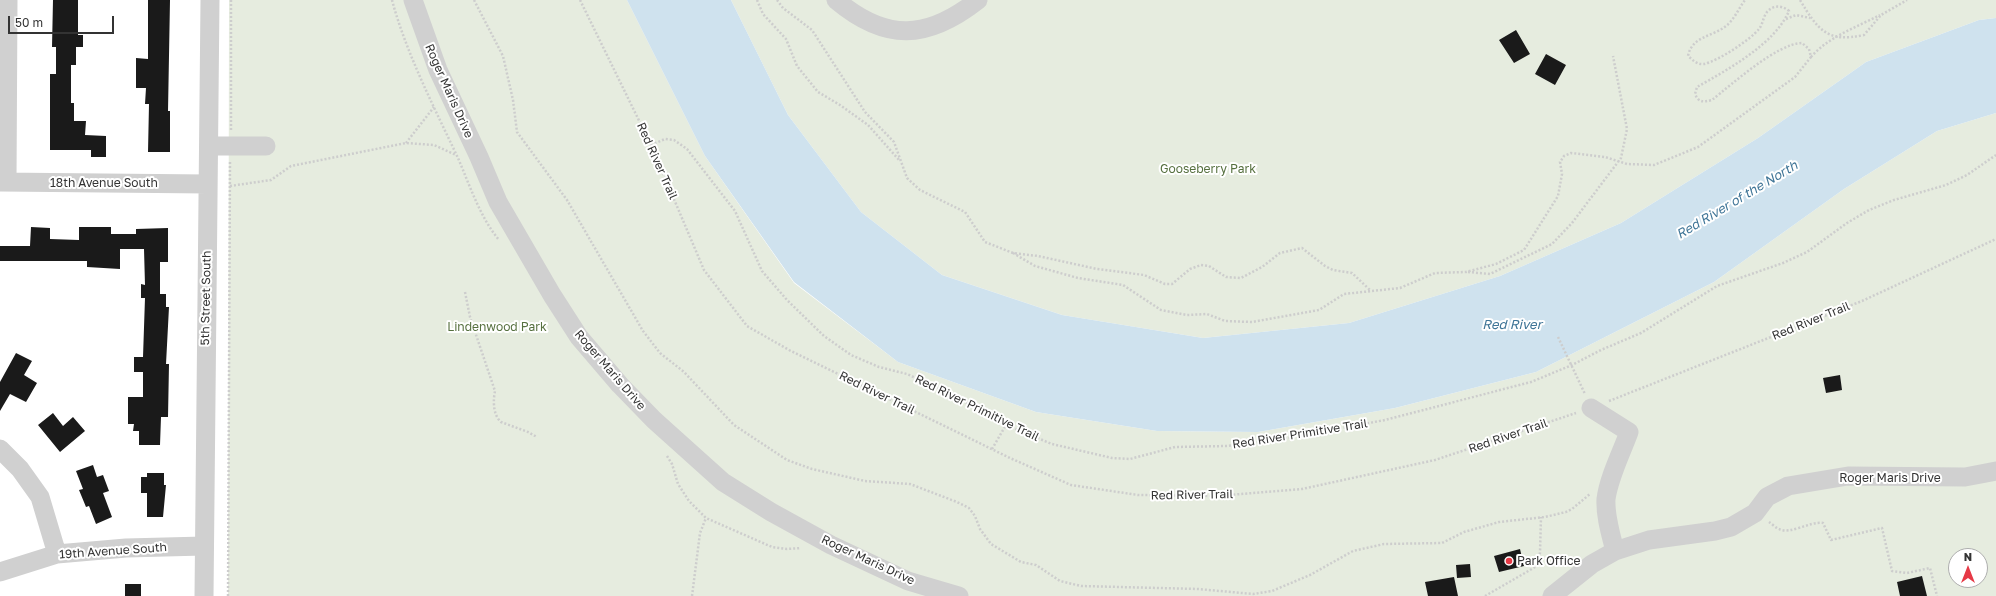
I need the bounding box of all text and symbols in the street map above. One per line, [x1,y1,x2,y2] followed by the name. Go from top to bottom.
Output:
[10,8,116,34] scale bar
[15,15,43,30] text: 50 m
[422,42,476,140] street label: Roger Maris Drive
[634,120,680,202] street label: Red River Trail
[1674,158,1800,242] water label: Red River of the North
[1160,162,1256,176] park label: Gooseberry Park
[50,176,158,190] street label: 18th Avenue South
[198,250,214,346] street label: 5th Street South
[1770,299,1852,343] street label: Red River Trail
[1482,317,1542,333] water label: Red River
[447,320,547,334] park label: Lindenwood Park
[571,327,649,413] street label: Roger Maris Drive
[837,368,917,418] street label: Red River Trail
[912,372,1042,444] street label: Red River Primitive Trail
[1231,416,1369,452] street label: Red River Primitive Trail
[1467,416,1549,456] street label: Red River Trail
[1839,471,1941,485] street label: Roger Maris Drive
[1151,487,1233,503] street label: Red River Trail
[819,532,917,588] street label: Roger Maris Drive
[59,540,167,562] street label: 19th Avenue South
[1948,548,1988,588] north arrow
[1964,550,1972,563] text: N
[1517,554,1580,568] place label: Park Office
[1504,556,1514,566] marker: Park Office

